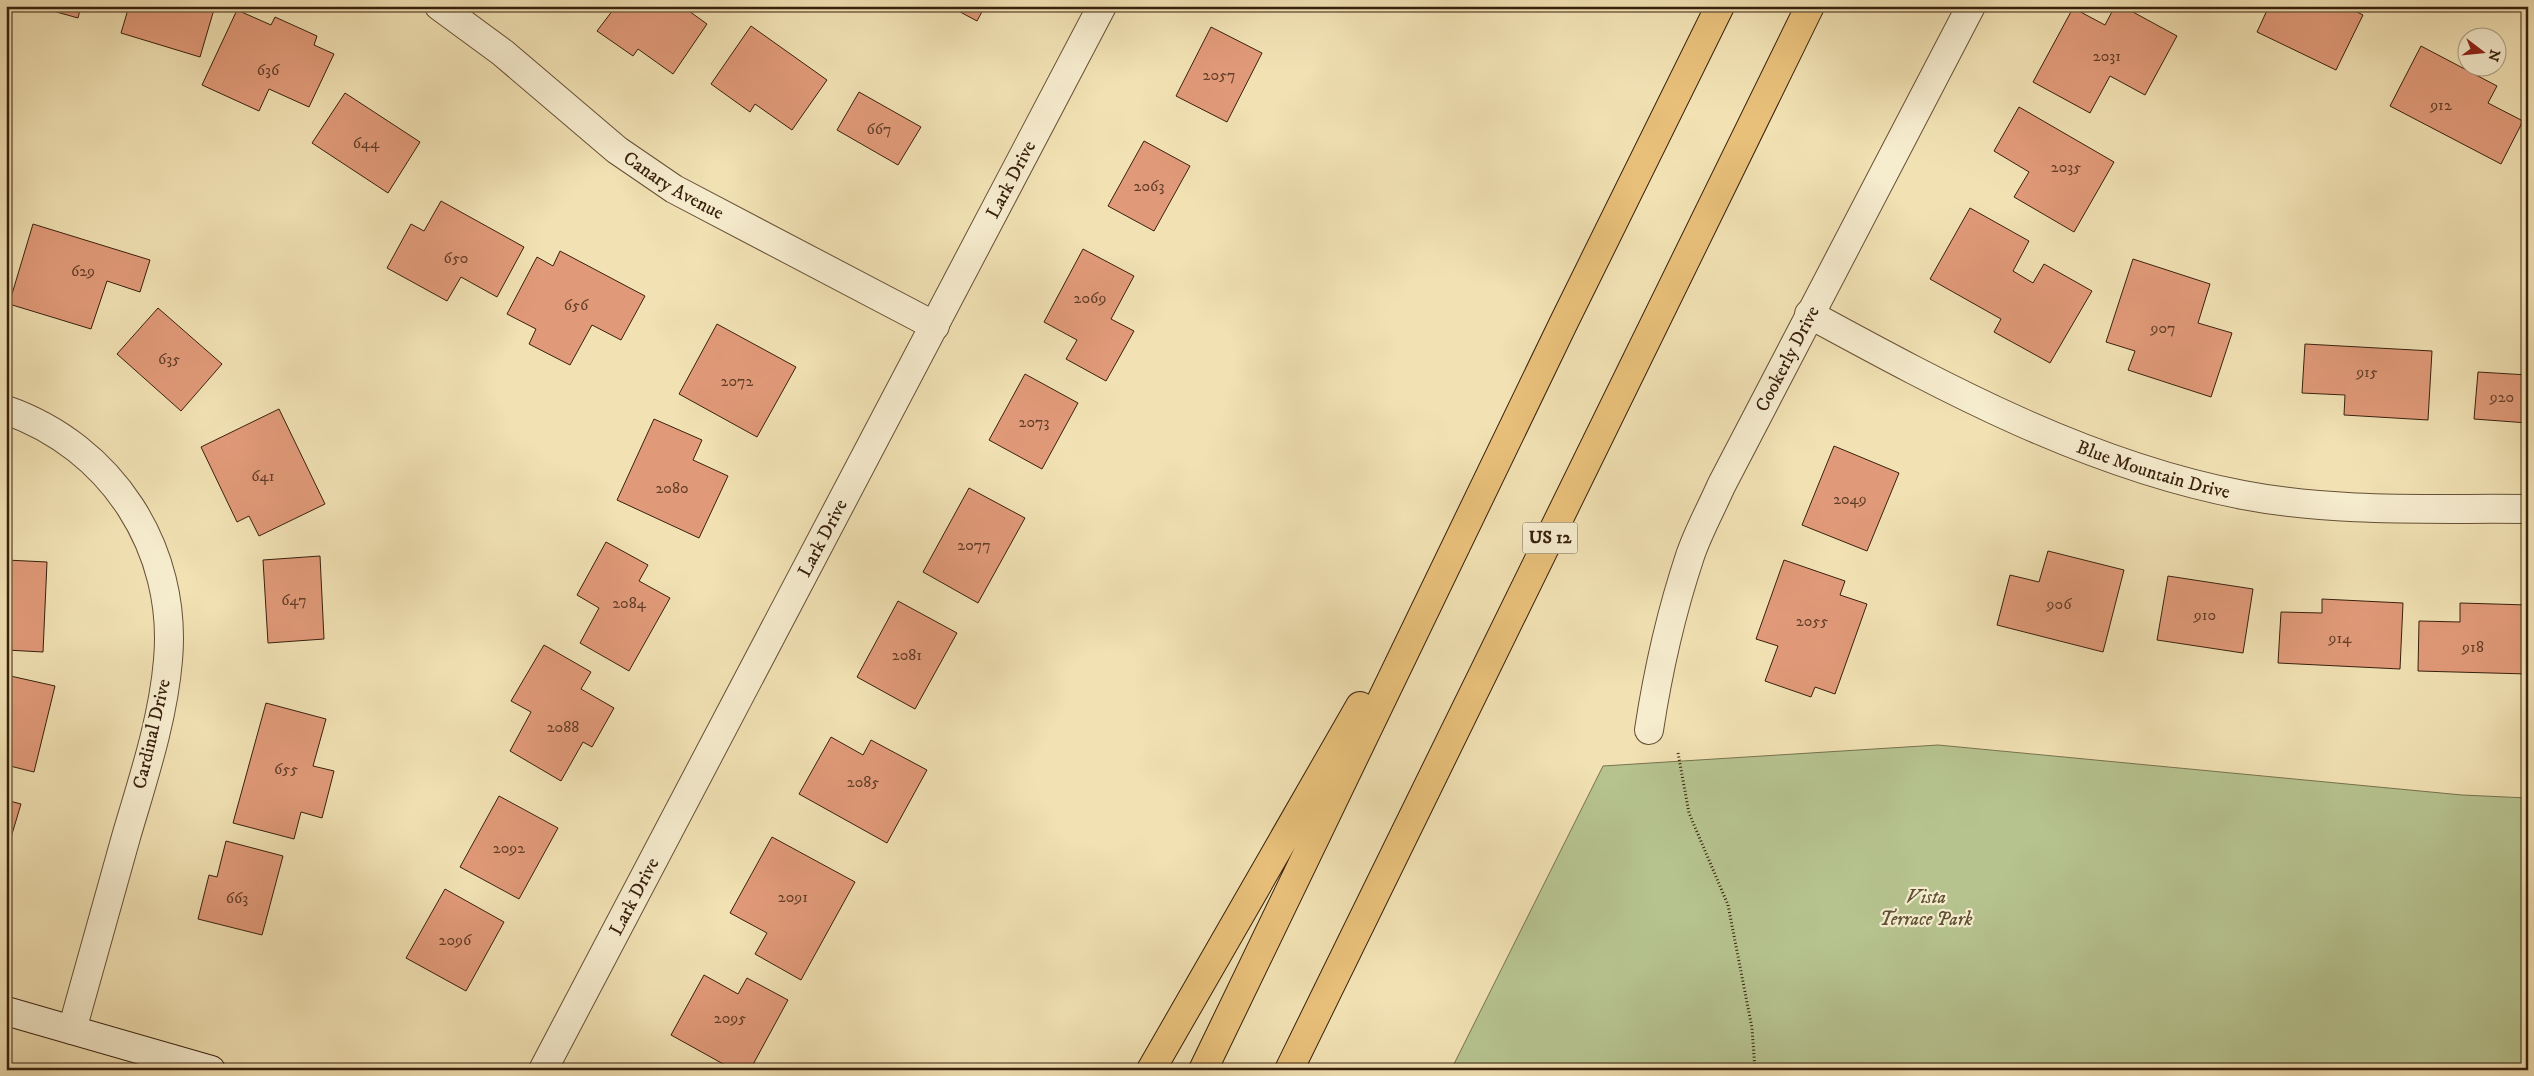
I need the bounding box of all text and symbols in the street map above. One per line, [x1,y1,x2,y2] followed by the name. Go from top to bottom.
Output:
[2456,28,2506,78] north arrow
[2093,46,2121,66] house number: 2031
[2483,47,2504,64] text: N
[257,60,280,80] house number: 636
[1203,65,1235,85] house number: 2057
[2429,95,2452,115] house number: 912
[866,119,892,139] house number: 667
[353,133,380,153] house number: 644
[981,137,1041,222] street label: Lark Drive
[619,146,728,225] street label: Canary Avenue
[2051,157,2081,177] house number: 2035
[1134,176,1164,196] house number: 2063
[444,248,468,268] house number: 650
[71,261,95,281] house number: 629
[1074,288,1106,308] house number: 2069
[564,295,589,315] house number: 656
[1750,302,1824,416] street label: Cookerly Drive
[2149,318,2176,338] house number: 907
[158,349,180,369] house number: 635
[2355,362,2378,382] house number: 915
[721,371,754,391] house number: 2072
[2489,387,2514,407] house number: 920
[1019,412,1049,432] house number: 2073
[2073,435,2232,504] street label: Blue Mountain Drive
[251,466,275,486] house number: 641
[655,478,689,498] house number: 2080
[1833,489,1867,509] house number: 2049
[793,495,852,581] street label: Lark Drive
[1522,522,1578,554] road number: US 12
[957,535,991,555] house number: 2077
[281,590,307,610] house number: 647
[612,593,647,613] house number: 2084
[2046,594,2072,614] house number: 906
[2193,605,2216,625] house number: 910
[1796,611,1828,631] house number: 2055
[2328,628,2352,648] house number: 914
[2461,637,2484,657] house number: 918
[892,645,922,665] house number: 2081
[128,677,176,791] street label: Cardinal Drive
[547,717,579,737] house number: 2088
[274,759,298,779] house number: 655
[847,772,879,792] house number: 2085
[493,838,525,858] house number: 2092
[604,854,664,939] street label: Lark Drive
[1880,886,1973,931] park label: Vista Terrace Park
[778,887,808,907] house number: 2091
[226,888,248,908] house number: 663
[439,930,472,950] house number: 2096
[714,1008,746,1028] house number: 2095

